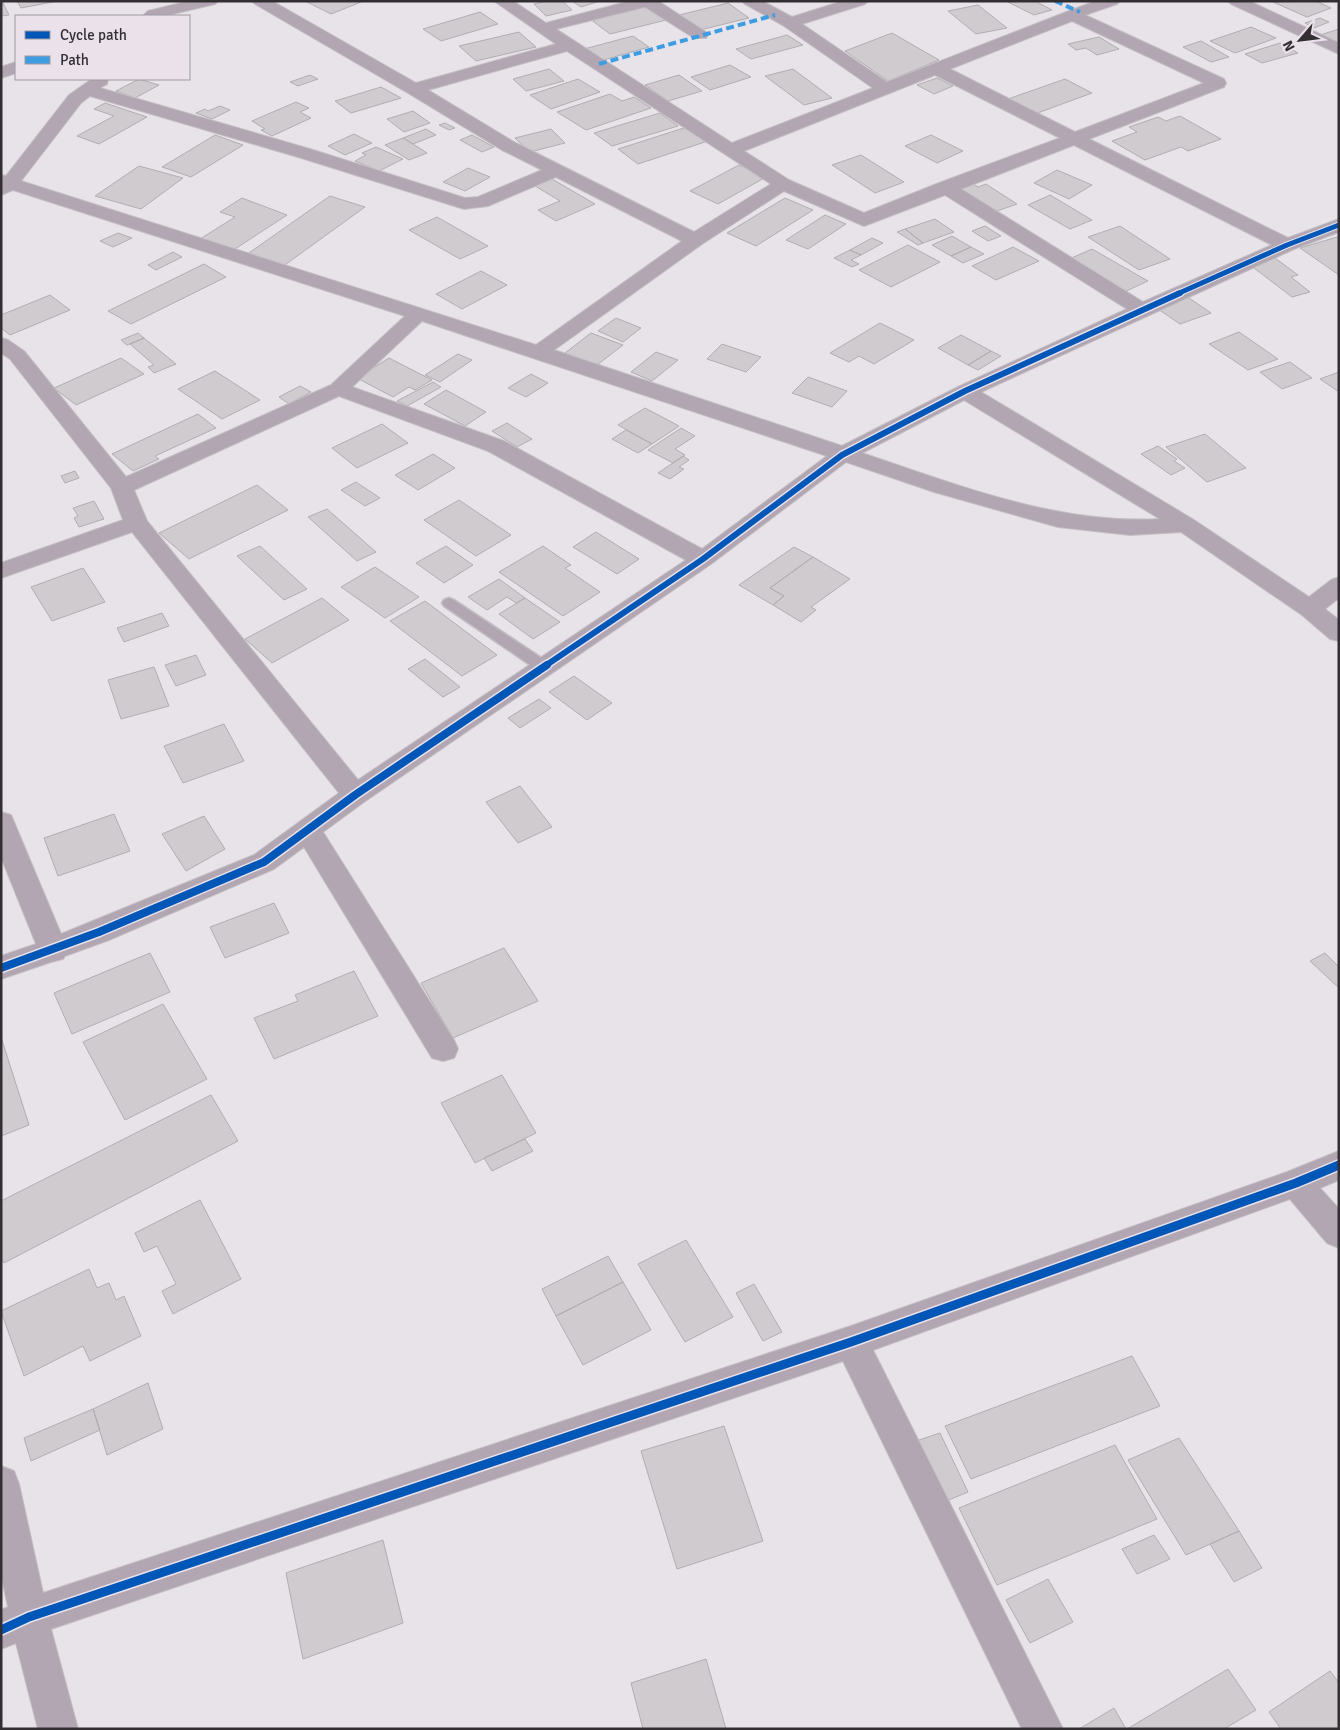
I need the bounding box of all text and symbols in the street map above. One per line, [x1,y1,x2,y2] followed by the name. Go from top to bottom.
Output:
[15,15,190,80] legend
[1275,15,1325,65] north arrow
[60,26,127,44] text: Cycle path
[1279,38,1299,54] text: N
[60,51,89,69] text: Path

